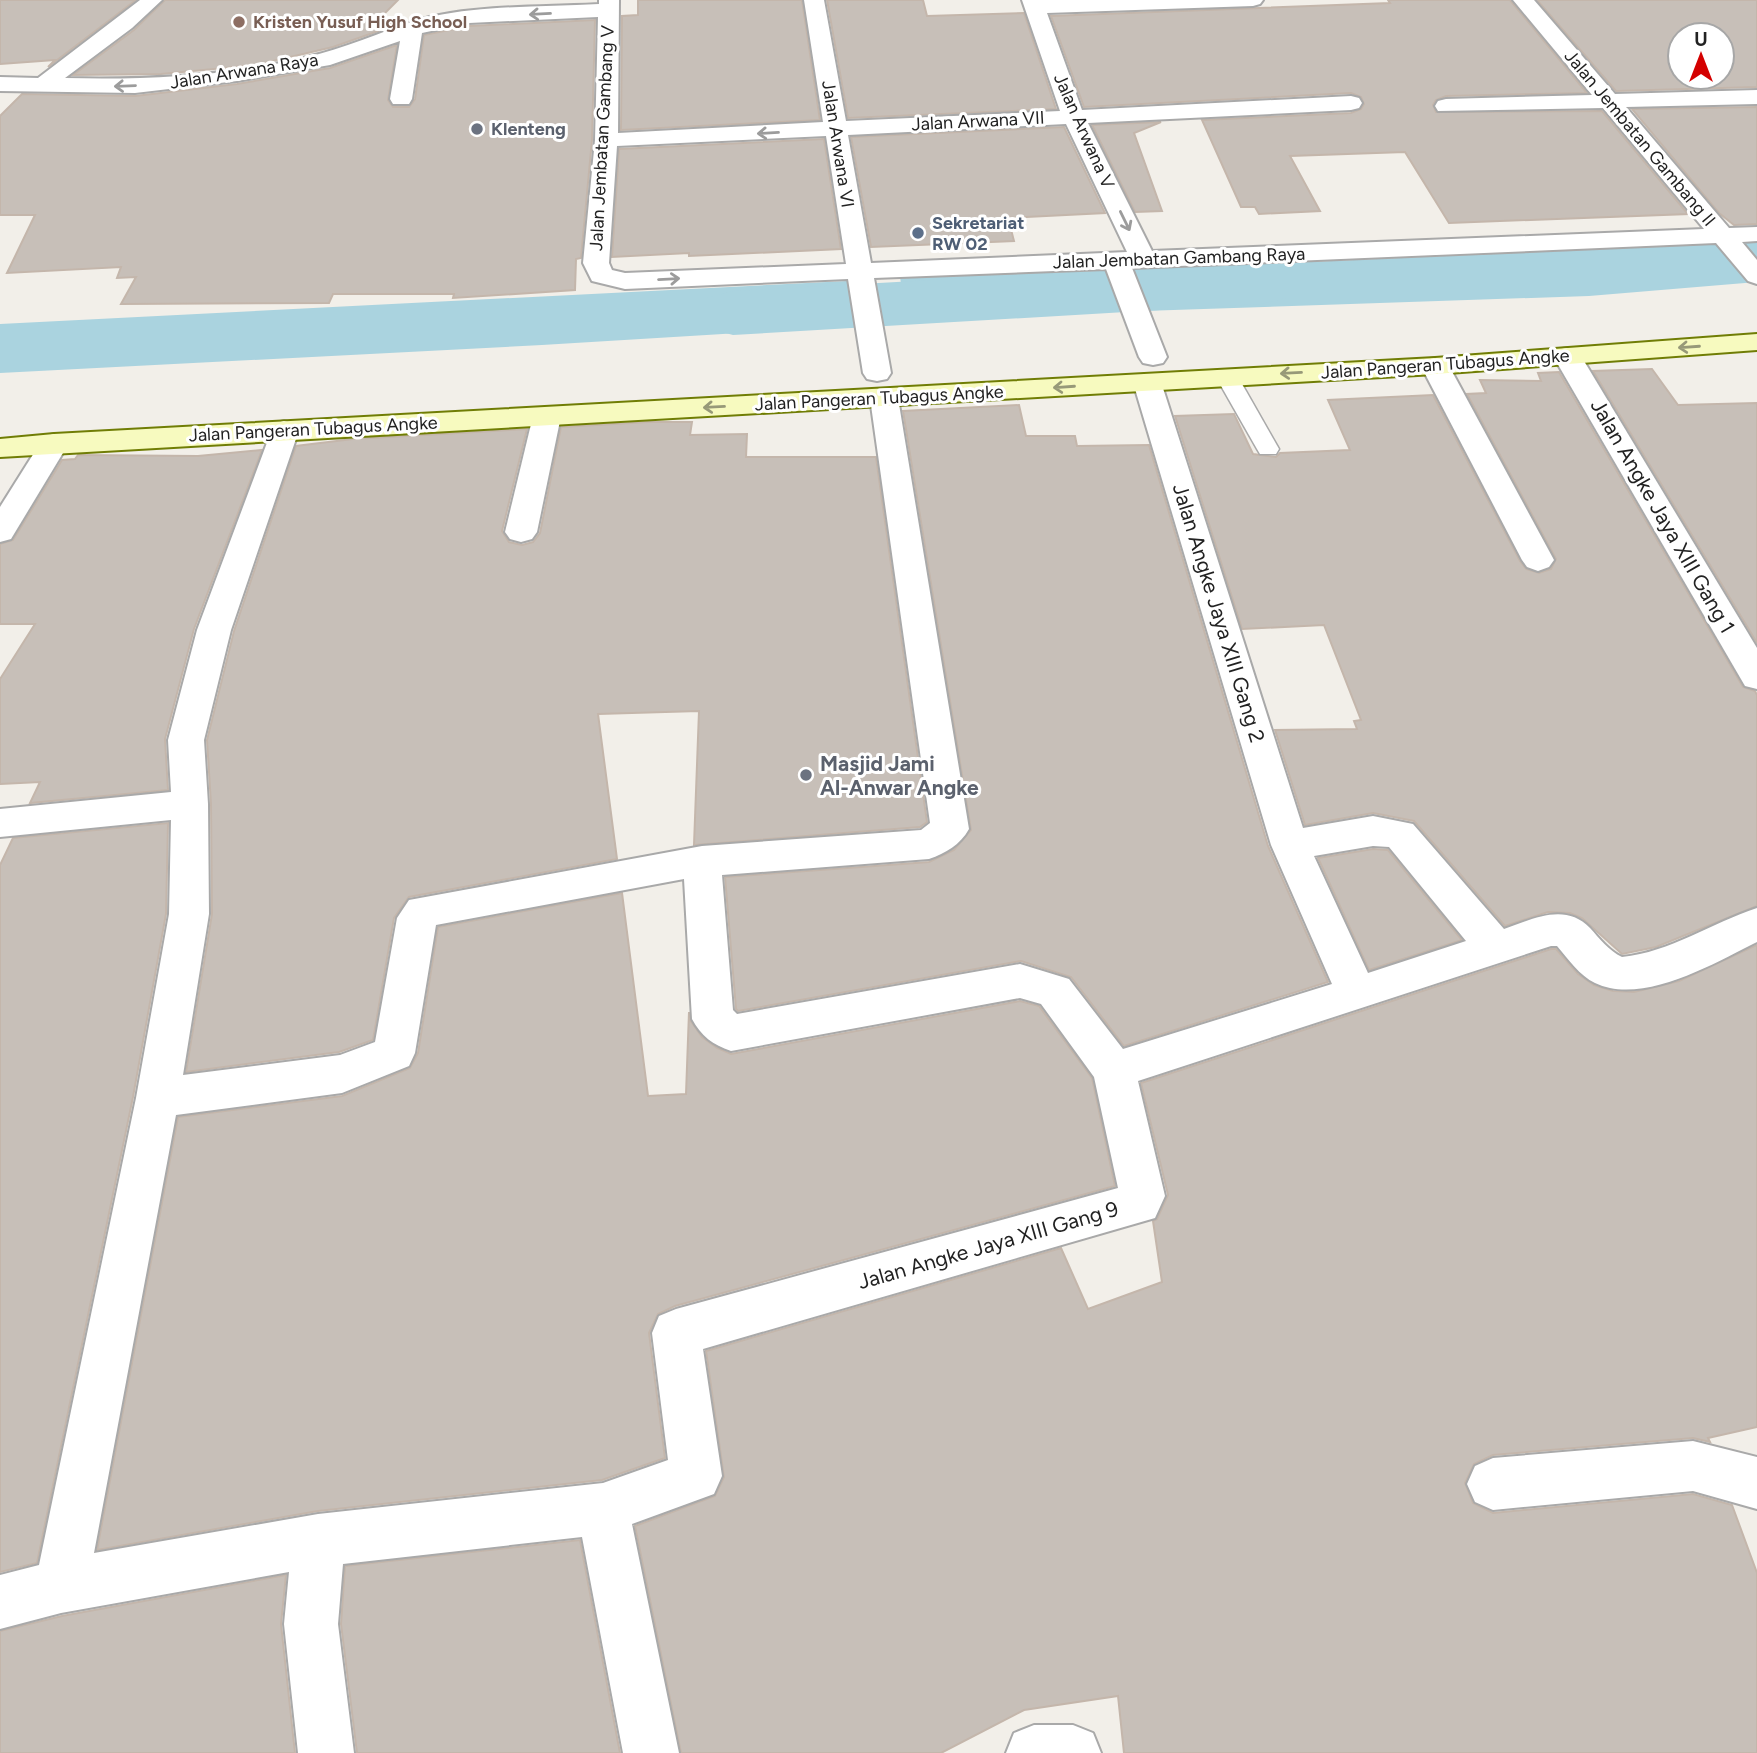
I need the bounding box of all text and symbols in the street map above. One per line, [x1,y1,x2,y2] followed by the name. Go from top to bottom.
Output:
[529,7,552,20] one-way arrow
[253,11,467,33] place label: Kristen Yusuf High School
[231,14,247,30] marker: Kristen Yusuf High School
[1666,21,1736,91] north arrow
[585,24,619,251] street label: Jalan Jembatan Gambang V
[1694,28,1708,51] text: U
[1560,45,1720,231] street label: Jalan Jembatan Gambang II
[168,48,320,94] street label: Jalan Arwana Raya
[1049,70,1119,192] street label: Jalan Arwana V
[817,79,859,209] street label: Jalan Arwana VI
[114,80,137,93] one-way arrow
[911,107,1045,135] street label: Jalan Arwana VII
[491,118,566,140] place label: Klenteng
[469,121,485,137] marker: Klenteng
[757,126,780,139] one-way arrow
[1118,210,1132,231] one-way arrow
[932,212,1024,255] place label: Sekretariat RW 02
[910,225,926,241] marker: Sekretariat RW 02
[1053,243,1305,273] street label: Jalan Jembatan Gambang Raya
[657,273,680,286] one-way arrow
[1678,341,1701,354] one-way arrow
[1320,344,1570,384] street label: Jalan Pangeran Tubagus Angke
[1280,367,1303,380] one-way arrow
[754,380,1004,416] street label: Jalan Pangeran Tubagus Angke
[1053,381,1075,394] one-way arrow
[1586,394,1740,638] street label: Jalan Angke Jaya XIII Gang 1
[703,401,726,414] one-way arrow
[188,411,438,447] street label: Jalan Pangeran Tubagus Angke
[1168,480,1270,746] street label: Jalan Angke Jaya XIII Gang 2
[820,751,979,800] place label: Masjid Jami Al-Anwar Angke
[798,767,814,783] marker: Masjid Jami Al-Anwar Angke
[855,1196,1121,1294] street label: Jalan Angke Jaya XIII Gang 9

